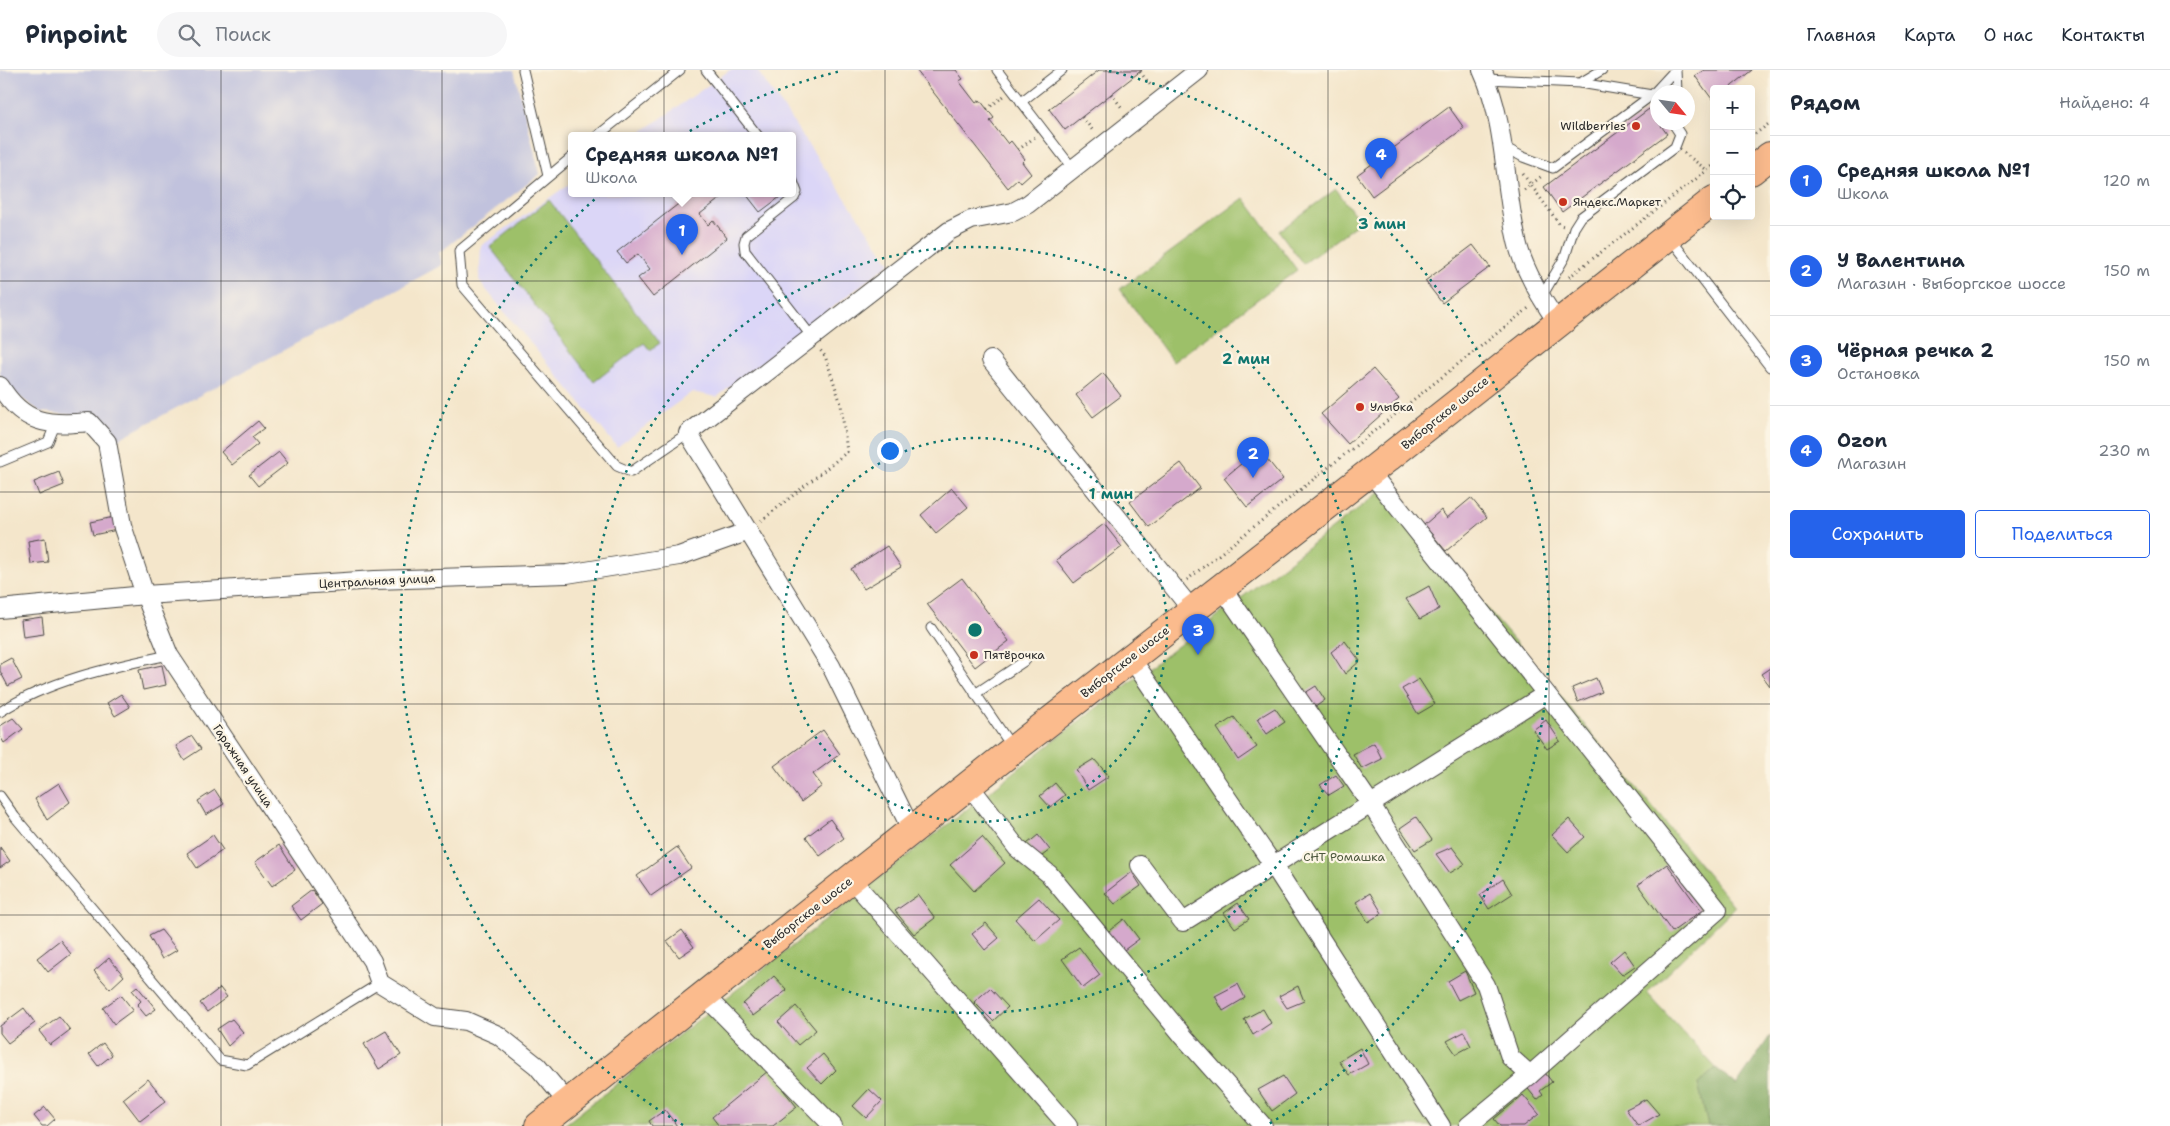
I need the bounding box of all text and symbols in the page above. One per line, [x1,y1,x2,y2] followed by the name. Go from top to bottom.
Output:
[157,12,507,57] search box
[25,19,127,51] text: Pinpoint
[175,21,203,49] icon: search
[215,22,271,47] text: Поиск
[1806,23,1876,47] text: Главная
[1904,23,1956,47] text: Карта
[1984,23,2033,47] text: О нас
[2061,23,2145,47] text: Контакты
[1650,85,1695,130] north arrow
[1710,85,1755,220] map controls
[1710,85,1755,130] button: +
[1790,89,1860,117] text: Рядом
[2059,92,2150,113] text: Найдено: 4
[1560,118,1626,134] place label: Wildberries
[1630,120,1642,132] marker: Wildberries
[1710,130,1755,175] button: −
[568,132,796,197] popup
[1365,138,1397,179] pin: 4
[585,142,779,167] text: Средняя школа №1
[1837,158,2030,183] text: Средняя школа №1
[585,167,637,188] text: Школа
[1802,170,1810,191] text: 1
[2103,170,2150,191] text: 120 m
[1710,175,1755,220] button: locate
[1837,183,1889,204] text: Школа
[1573,194,1662,210] place label: Яндекс.Маркет
[1557,196,1569,208] marker: Яндекс.Маркет
[666,214,698,255] pin: 1
[1358,214,1406,234] text: 3 мин
[1837,248,1965,273] text: У Валентина
[1800,260,1812,281] text: 2
[2103,260,2150,281] text: 150 m
[1837,273,2066,294] text: Магазин · Выборгское шоссе
[1837,338,1994,363] text: Чёрная речка 2
[1222,349,1270,369] text: 2 мин
[1800,350,1812,371] text: 3
[2103,350,2150,371] text: 150 m
[1837,363,1920,384] text: Остановка
[1398,373,1492,453] street label: Выборгское шоссе
[1370,399,1414,415] place label: Улыбка
[1354,401,1366,413] marker: Улыбка
[1837,428,1887,453] text: Ozon
[1237,437,1269,478] pin: 2
[877,438,903,464] your location
[1800,440,1812,461] text: 4
[2098,440,2150,461] text: 230 m
[1837,453,1906,474] text: Магазин
[1089,484,1133,504] text: 1 мин
[1790,510,1965,558] button: Сохранить
[1975,510,2150,558] button: Поделиться
[318,570,436,592] street label: Центральная улица
[1182,614,1214,655] pin: 3
[966,621,984,639] centre of rings
[1077,622,1173,702] street label: Выборгское шоссе
[984,647,1045,663] place label: Пятёрочка
[968,649,980,661] marker: Пятёрочка
[209,721,277,811] street label: Гаражная улица
[1303,849,1385,865] park label: СНТ Ромашка
[760,873,856,953] street label: Выборгское шоссе

